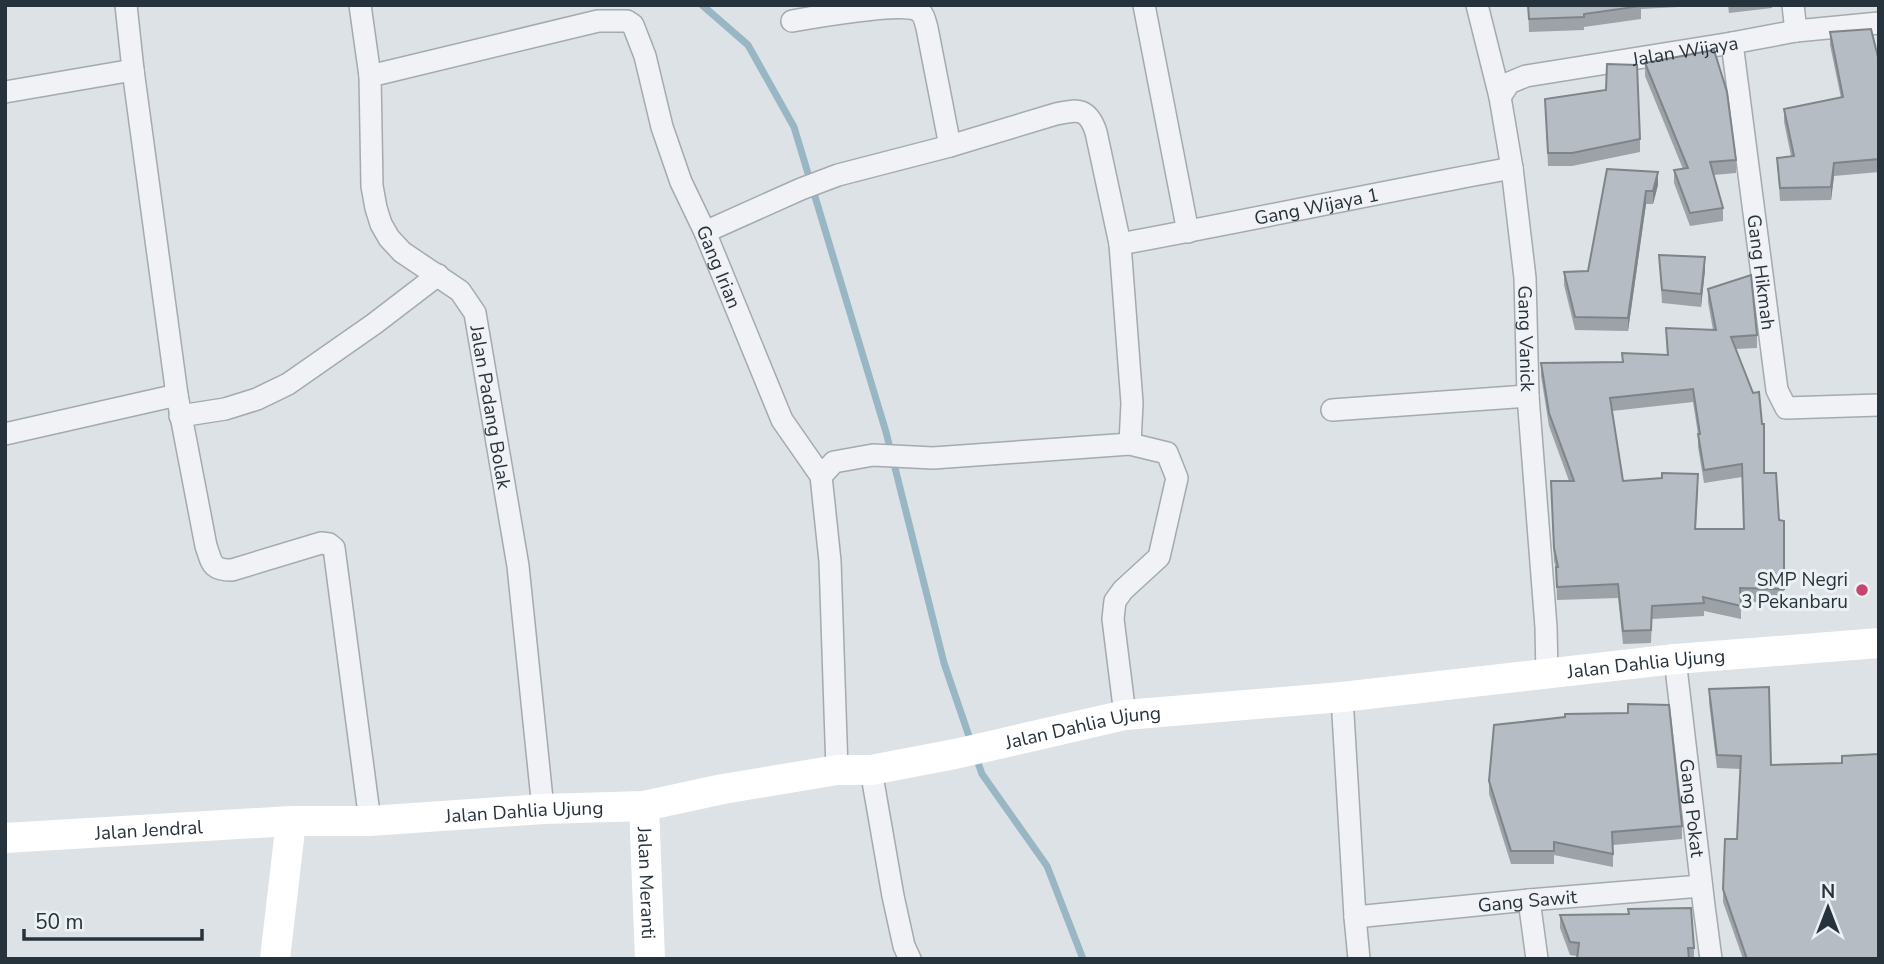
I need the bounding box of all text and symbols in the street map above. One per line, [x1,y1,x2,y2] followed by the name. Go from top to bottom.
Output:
[1629,30,1740,73] street label: Jalan Wijaya
[1252,182,1381,232] street label: Gang Wijaya 1
[1740,213,1781,332] street label: Gang Hikmah
[690,221,747,312] street label: Gang Irian
[1511,285,1540,392] street label: Gang Vanick
[463,322,517,492] street label: Jalan Padang Bolak
[1741,567,1848,615] place label: SMP Negri 3 Pekanbaru
[1854,582,1870,598] marker: SMP Negri 3 Pekanbaru
[1565,643,1726,685] street label: Jalan Dahlia Ujung
[1002,700,1162,756] street label: Jalan Dahlia Ujung
[1673,757,1710,859] street label: Gang Pokat
[443,795,604,830] street label: Jalan Dahlia Ujung
[93,814,204,847] street label: Jalan Jendral
[631,825,661,940] street label: Jalan Meranti
[1793,873,1863,943] north arrow
[1821,879,1835,905] text: N
[1477,884,1578,919] street label: Gang Sawit
[24,898,203,942] scale bar
[35,908,84,936] text: 50 m

